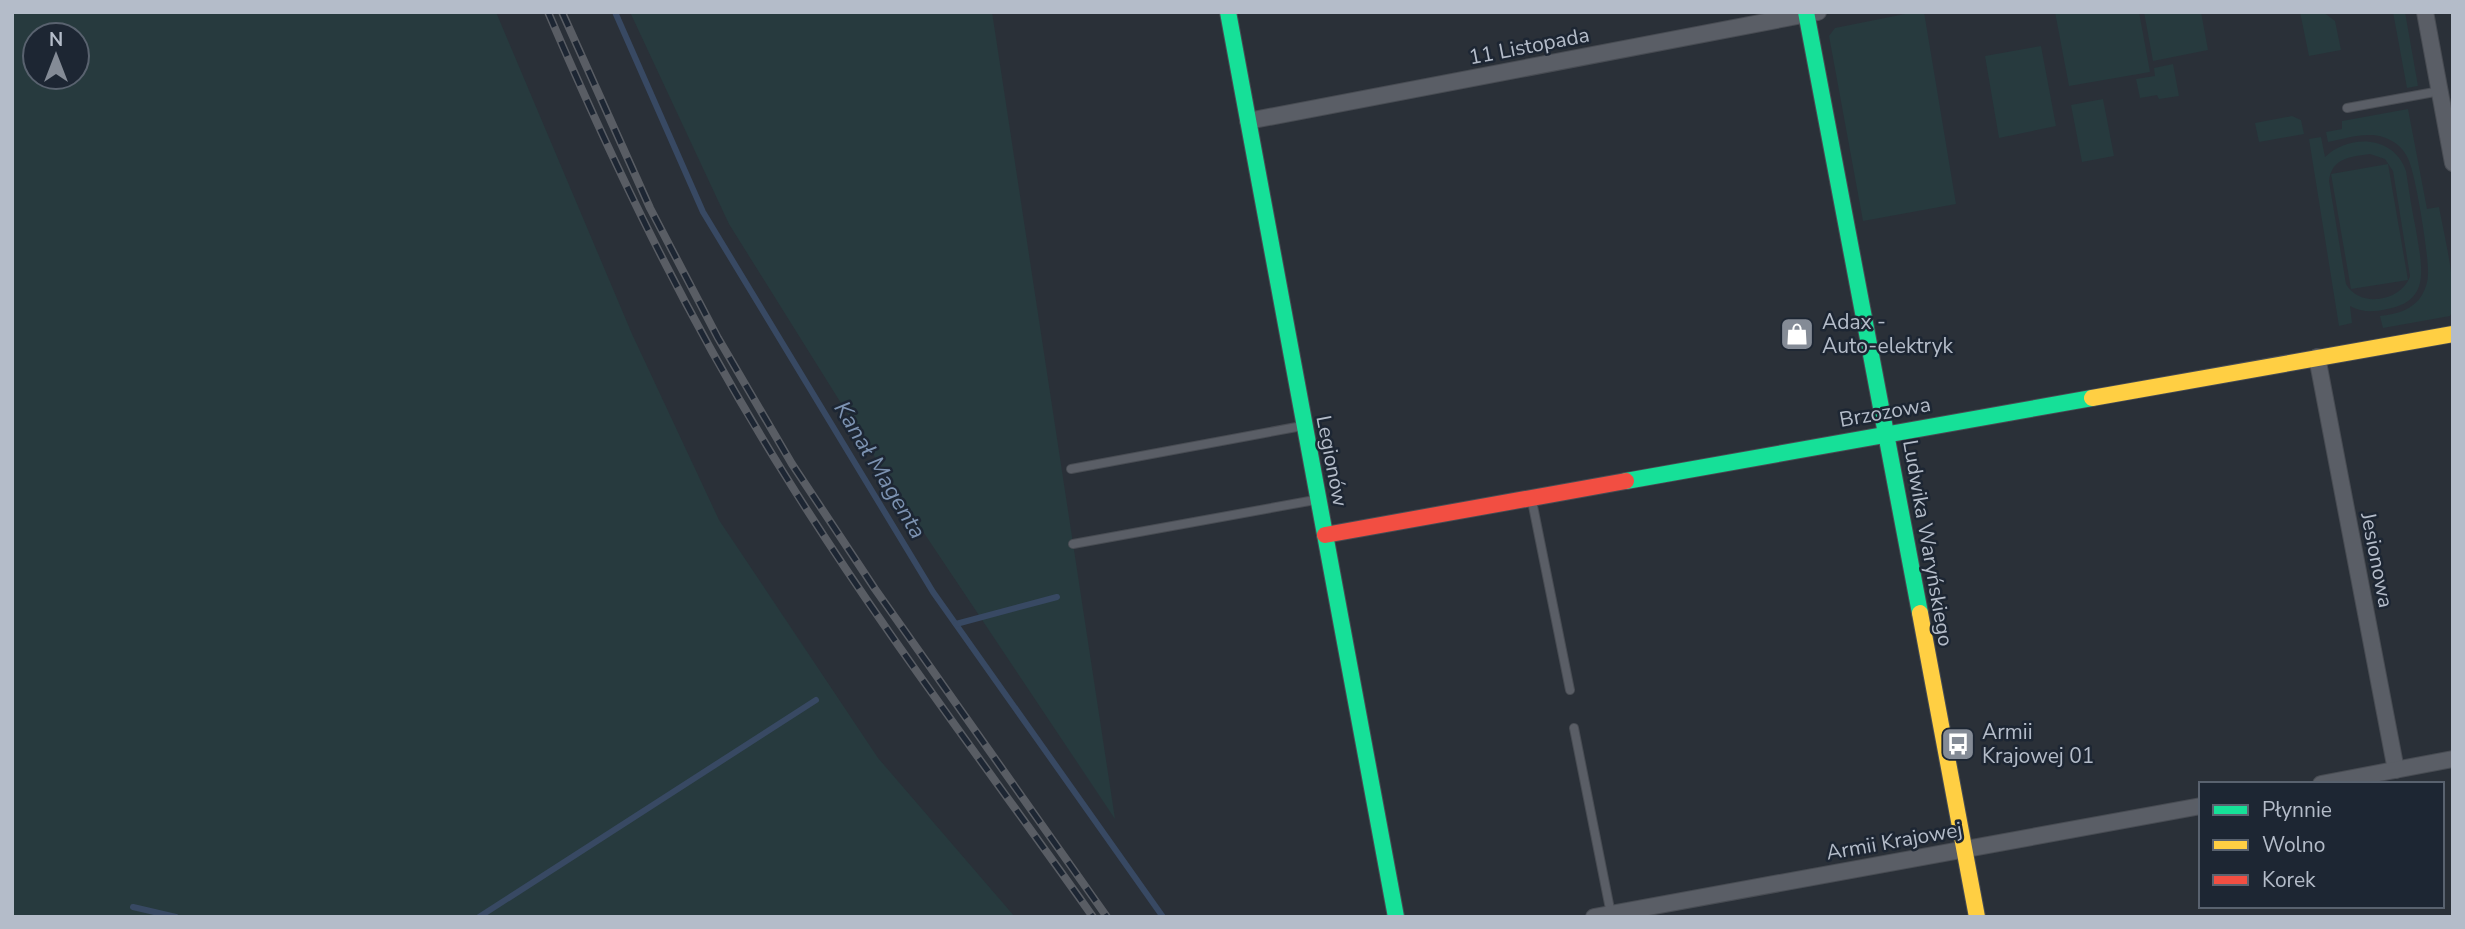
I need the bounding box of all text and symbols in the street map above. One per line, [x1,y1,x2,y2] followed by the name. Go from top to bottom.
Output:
[21,21,91,91] north arrow
[1466,21,1592,71] street label: 11 Listopada
[49,27,63,53] text: N
[1822,308,1954,360] place label: Adax - Auto-elektryk
[1778,315,1816,353] shop icon: Adax - Auto-elektryk
[1837,390,1933,434] street label: Brzozowa
[827,395,933,545] water label: Kanał Magenta
[1309,413,1355,509] street label: Legionów
[1896,438,1960,648] street label: Ludwika Waryńskiego
[2354,509,2400,610] street label: Jesionowa
[1982,718,2094,770] place label: Armii Krajowej 01
[1939,725,1977,763] bus stop icon: Armii Krajowej 01
[2199,782,2444,908] legend
[2262,796,2332,824] text: Płynnie
[1824,815,1964,867] street label: Armii Krajowej
[2262,831,2325,859] text: Wolno
[2262,866,2316,894] text: Korek

